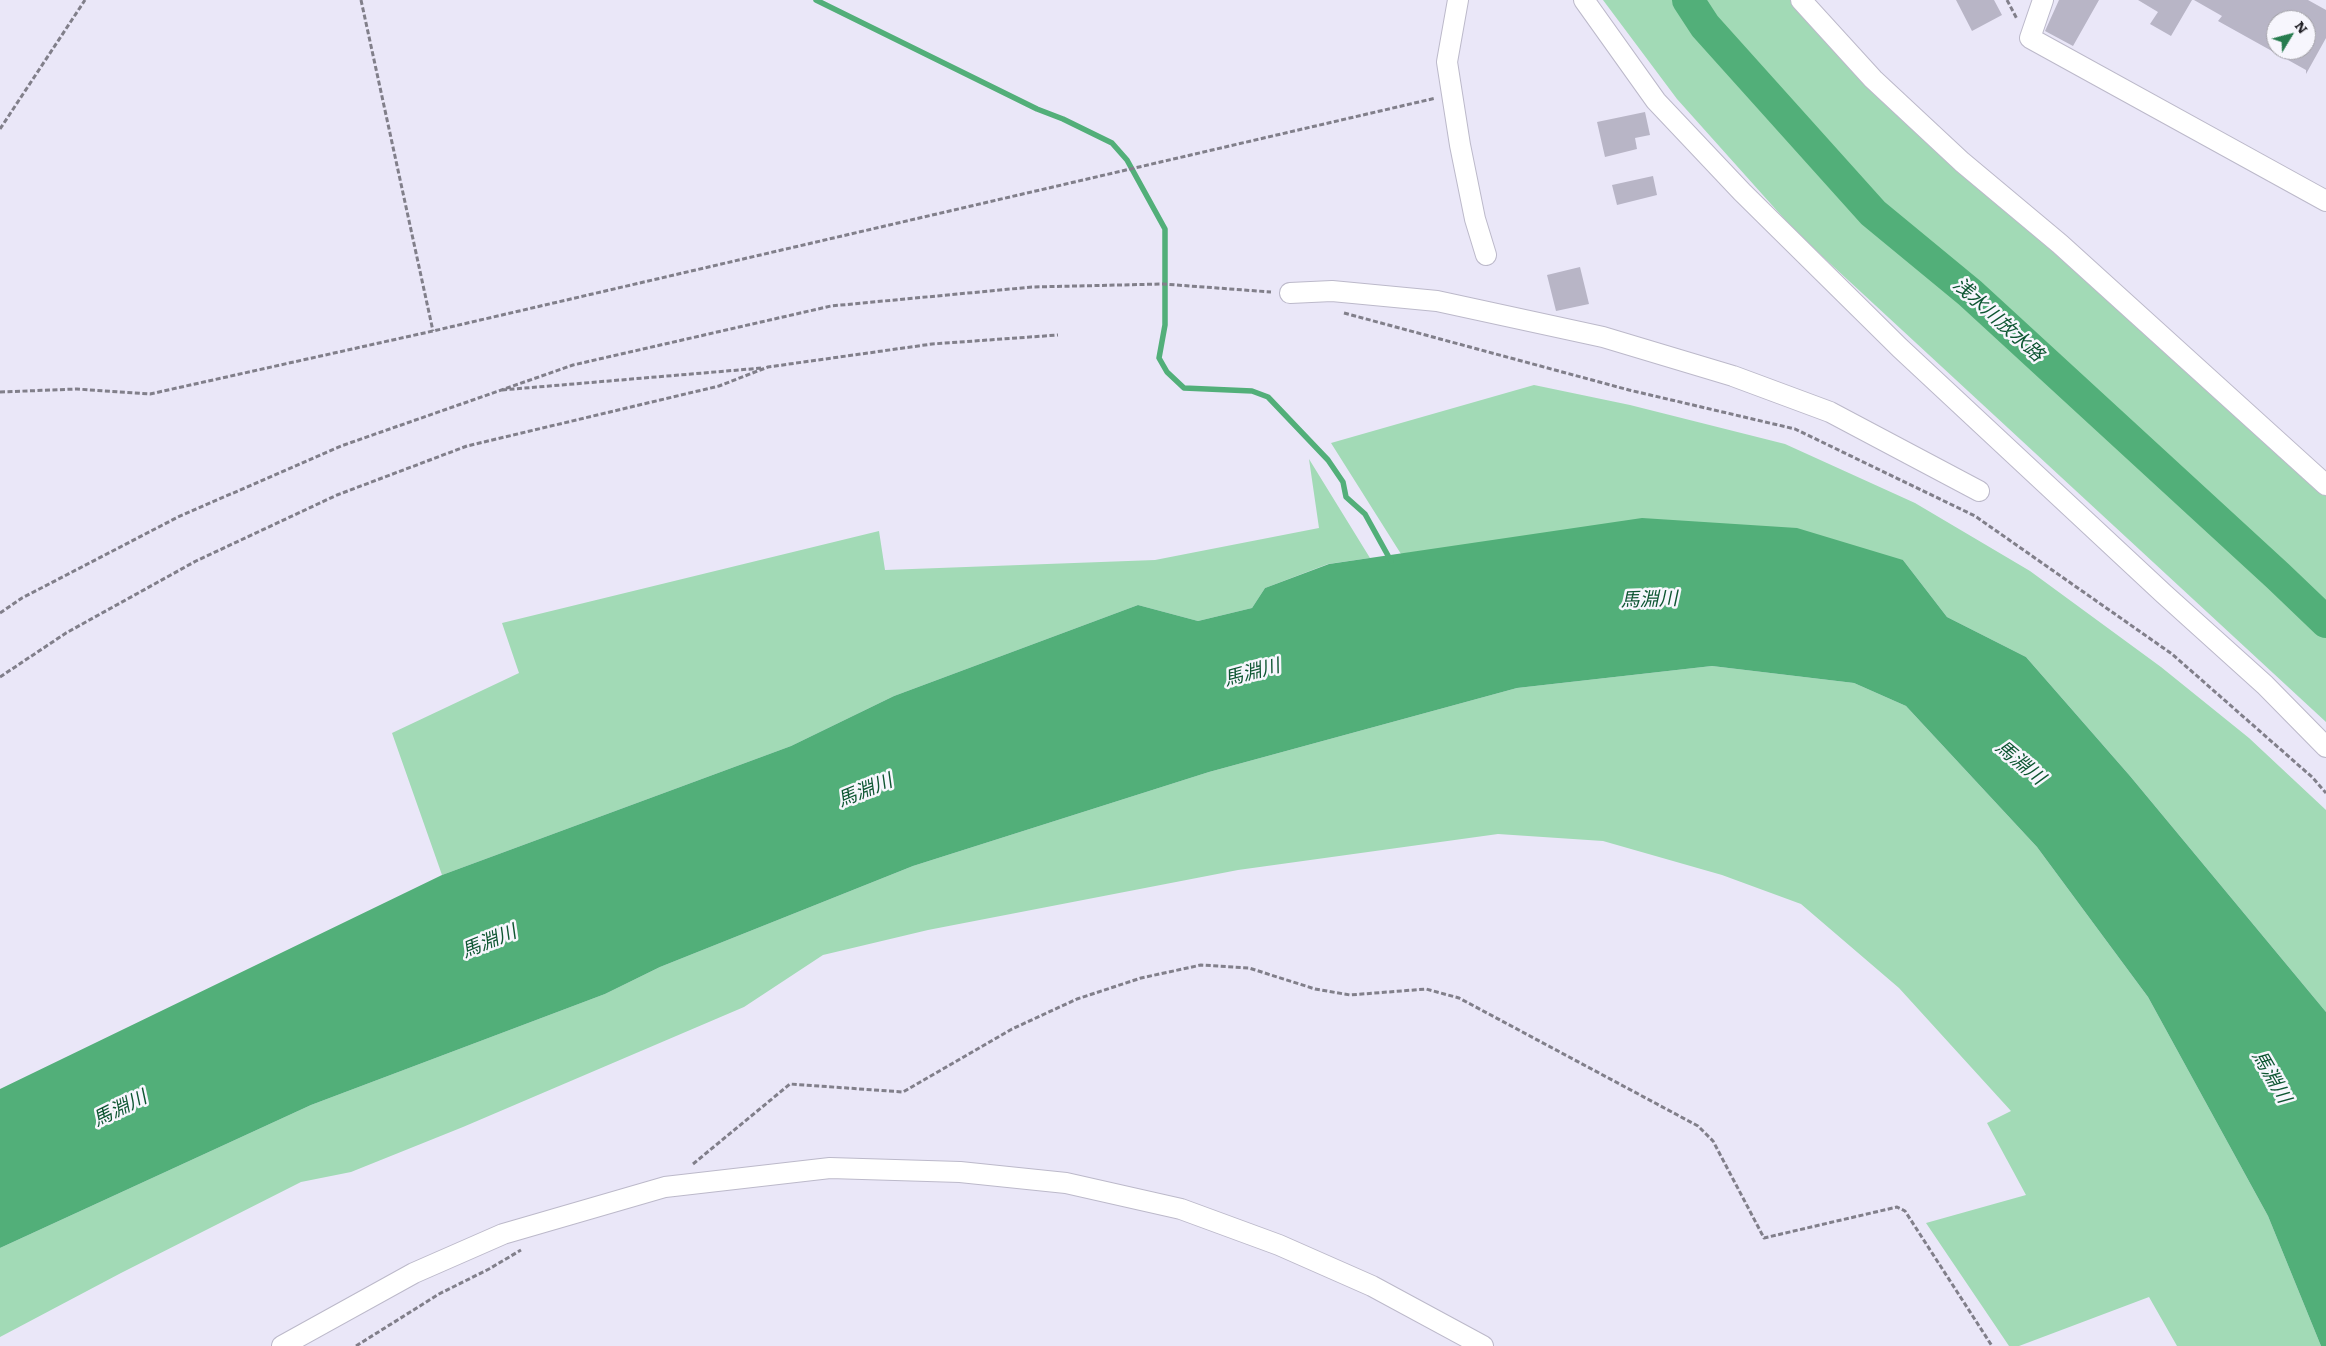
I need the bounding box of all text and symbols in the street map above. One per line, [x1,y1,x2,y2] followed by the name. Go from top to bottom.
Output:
[2266,10,2316,60] north arrow
[2291,16,2314,37] text: N
[1948,273,2048,367] water label: 浅水川放水路
[1620,588,1678,612] water label: 馬淵川
[1222,655,1282,691] water label: 馬淵川
[1991,736,2049,790] water label: 馬淵川
[834,770,896,812] water label: 馬淵川
[458,921,520,963] water label: 馬淵川
[2247,1047,2295,1107] water label: 馬淵川
[89,1086,151,1132] water label: 馬淵川

